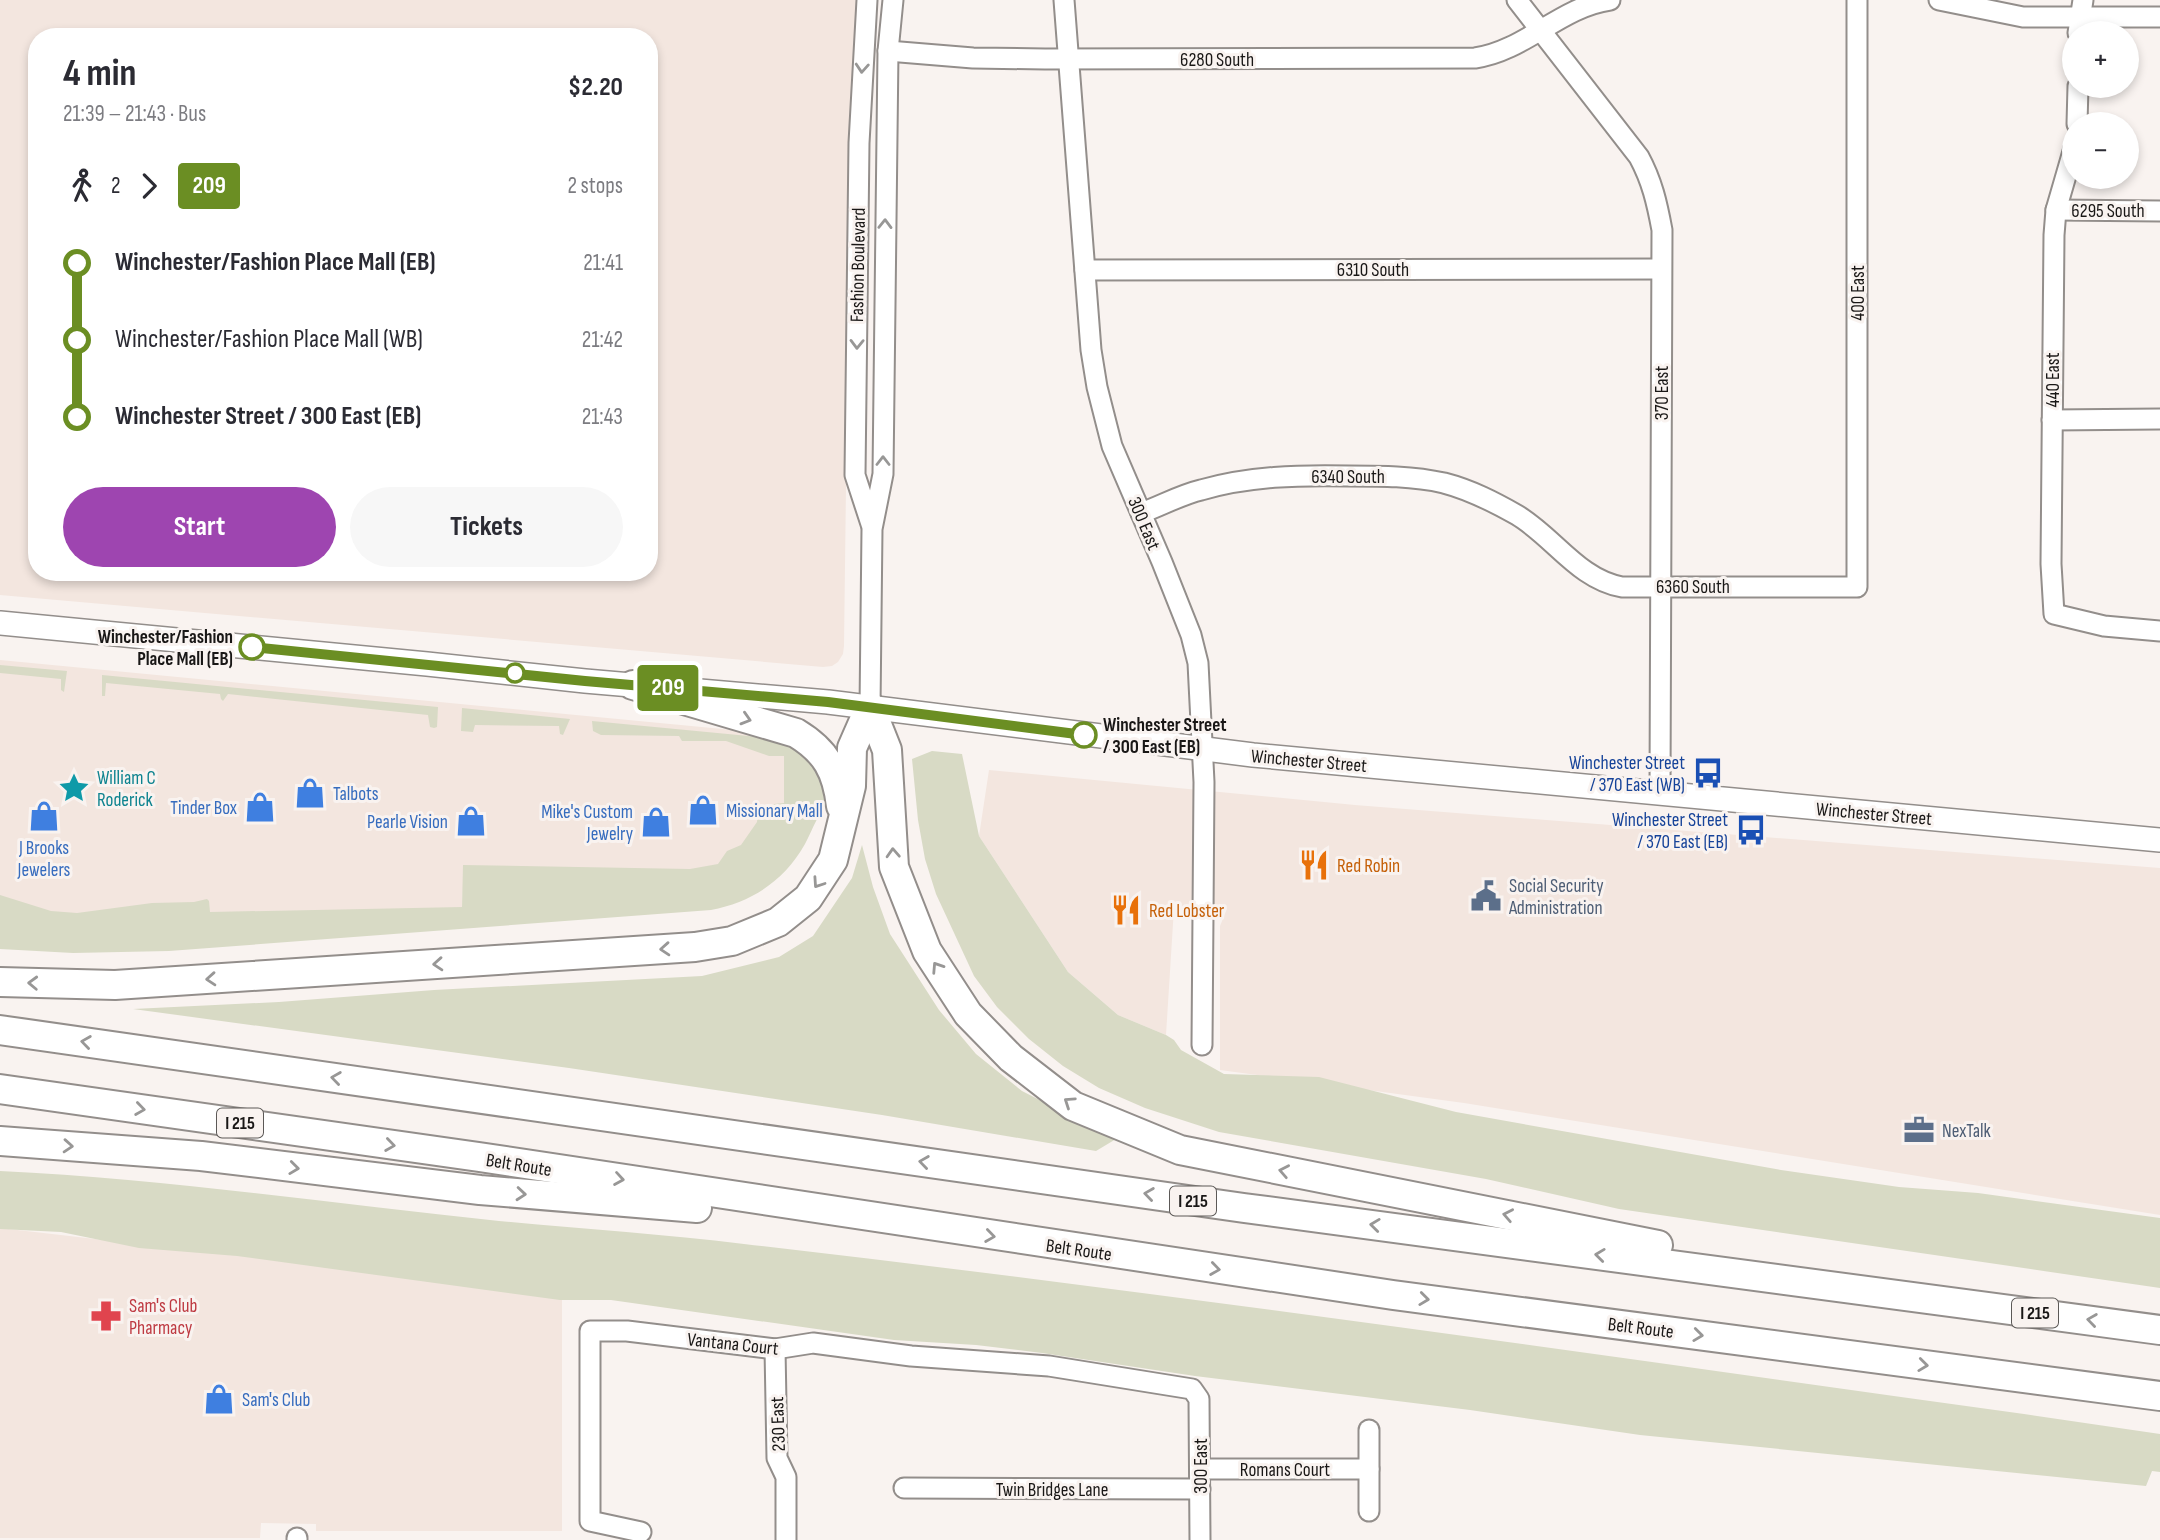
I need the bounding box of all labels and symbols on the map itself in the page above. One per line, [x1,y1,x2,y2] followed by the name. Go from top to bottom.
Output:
[1180,49,1254,72] street label: 6280 South
[854,63,869,74] one-way arrow
[2071,200,2145,223] street label: 6295 South
[846,208,871,322] street label: Fashion Boulevard
[877,219,893,229] one-way arrow
[1337,259,1409,282] street label: 6310 South
[1847,265,1870,321] street label: 400 East
[849,340,865,350] one-way arrow
[2042,352,2065,407] street label: 440 East
[1651,366,1674,420] street label: 370 East
[875,456,891,466] one-way arrow
[1311,466,1385,489] street label: 6340 South
[1122,494,1165,554] street label: 300 East
[1656,576,1730,599] street label: 6360 South
[98,626,233,671] place label: Winchester/Fashion Place Mall (EB)
[239,634,265,660] marker: Winchester/Fashion Place Mall (EB)
[505,663,525,683] unlabelled marker
[628,665,708,711] line badge: 209
[740,710,752,725] one-way arrow
[1103,714,1227,759] place label: Winchester Street / 300 East (EB)
[1071,722,1097,748] marker: Winchester Street / 300 East (EB)
[1250,745,1368,778] street label: Winchester Street
[1569,752,1685,797] place label: Winchester Street / 370 East (WB)
[1691,756,1725,790] bus stop icon: Winchester Street / 370 East (WB)
[97,767,156,812] place label: William C Roderick
[57,771,91,805] place icon: William C Roderick
[293,776,327,810] shop icon: Talbots
[333,783,379,806] place label: Talbots
[243,790,277,824] shop icon: Tinder Box
[686,793,720,827] shop icon: Missionary Mall
[170,797,237,820] place label: Tinder Box
[1815,798,1933,831] street label: Winchester Street
[27,799,61,833] shop icon: J Brooks Jewelers
[726,800,823,823] place label: Missionary Mall
[541,801,634,846] place label: Mike's Custom Jewelry
[454,804,488,838] shop icon: Pearle Vision
[639,805,673,839] shop icon: Mike's Custom Jewelry
[1612,809,1728,854] place label: Winchester Street / 370 East (EB)
[367,811,448,834] place label: Pearle Vision
[1734,813,1768,847] bus stop icon: Winchester Street / 370 East (EB)
[17,837,71,882] place label: J Brooks Jewelers
[886,847,901,858] one-way arrow
[1297,848,1331,882] restaurant icon: Red Robin
[1337,855,1400,878] place label: Red Robin
[813,875,826,888] one-way arrow
[1508,875,1604,920] place label: Social Security Administration
[1469,879,1503,913] public building icon: Social Security Administration
[1109,893,1143,927] restaurant icon: Red Lobster
[1149,900,1225,923] place label: Red Lobster
[659,941,670,956] one-way arrow
[432,956,443,971] one-way arrow
[933,962,946,975] one-way arrow
[205,971,216,986] one-way arrow
[27,975,38,991] one-way arrow
[80,1035,92,1050] one-way arrow
[330,1070,342,1085] one-way arrow
[1064,1098,1077,1110] one-way arrow
[134,1102,146,1117] one-way arrow
[217,1108,263,1138] road number: I 215
[1902,1113,1936,1147] office icon: NexTalk
[1942,1120,1992,1143] place label: NexTalk
[384,1137,396,1152] one-way arrow
[63,1138,74,1153] one-way arrow
[484,1149,553,1182] street label: Belt Route
[918,1155,930,1170] one-way arrow
[289,1160,300,1175] one-way arrow
[1278,1164,1290,1179] one-way arrow
[614,1171,625,1186] one-way arrow
[515,1186,526,1201] one-way arrow
[1170,1186,1216,1216] road number: I 215
[1143,1187,1155,1202] one-way arrow
[1502,1209,1514,1224] one-way arrow
[1369,1218,1381,1233] one-way arrow
[984,1228,995,1243] one-way arrow
[1044,1234,1113,1266] street label: Belt Route
[1594,1247,1606,1262] one-way arrow
[1209,1261,1221,1276] one-way arrow
[1418,1291,1430,1306] one-way arrow
[129,1295,197,1340] place label: Sam's Club Pharmacy
[2012,1298,2058,1328] road number: I 215
[89,1299,123,1333] pharmacy icon: Sam's Club Pharmacy
[1607,1313,1675,1344] street label: Belt Route
[2087,1313,2098,1328] one-way arrow
[1692,1327,1704,1342] one-way arrow
[686,1328,780,1361] street label: Vantana Court
[1918,1357,1929,1372] one-way arrow
[202,1382,236,1416] shop icon: Sam's Club
[242,1389,310,1412] place label: Sam's Club
[766,1396,791,1452] street label: 230 East
[1190,1438,1213,1494] street label: 300 East
[1240,1459,1330,1482] street label: Romans Court
[996,1479,1108,1502] street label: Twin Bridges Lane

